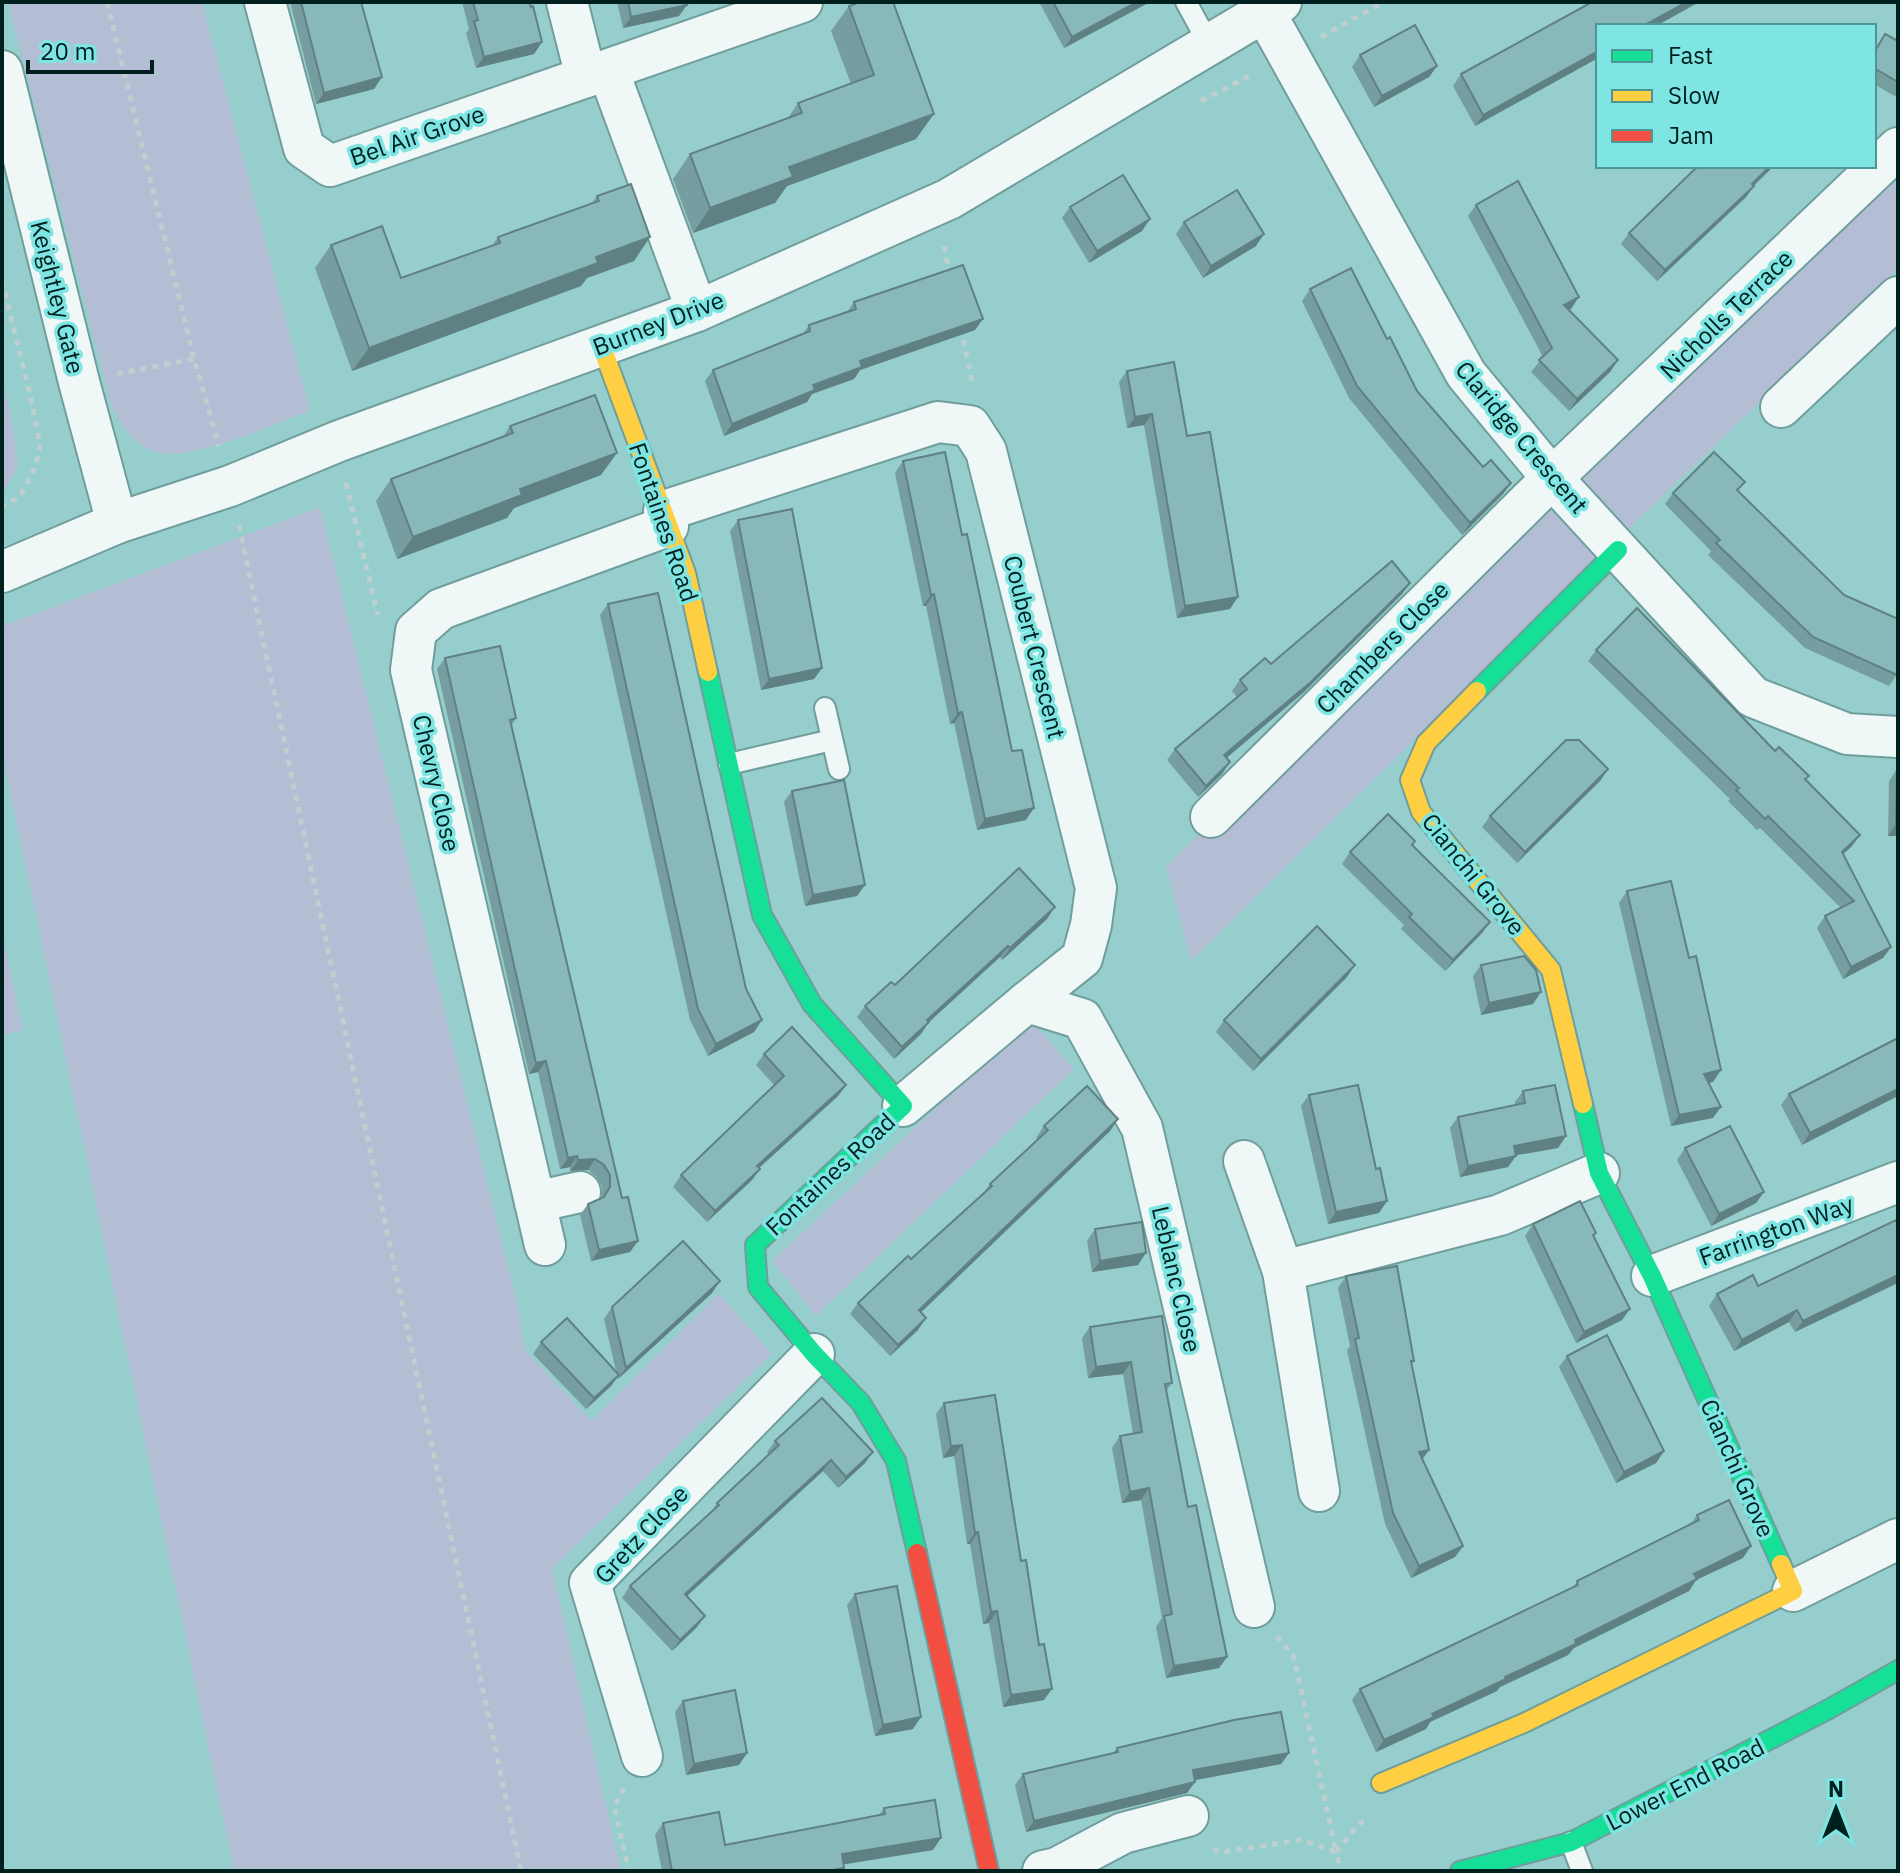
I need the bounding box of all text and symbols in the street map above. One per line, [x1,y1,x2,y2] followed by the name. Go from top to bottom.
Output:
[28,24,152,74] scale bar
[1596,24,1876,168] legend
[40,35,95,67] text: 20 m
[1668,39,1713,71] text: Fast
[1668,79,1720,111] text: Slow
[345,97,489,173] street label: Bel Air Grove
[1668,119,1714,151] text: Jam
[24,217,92,377] street label: Keightley Gate
[1653,242,1799,386] street label: Nicholls Terrace
[588,283,728,363] street label: Burney Drive
[1449,354,1595,520] street label: Claridge Crescent
[622,438,706,606] street label: Fontaines Road
[997,552,1073,742] street label: Coubert Crescent
[1309,574,1455,720] street label: Chambers Close
[406,711,468,855] street label: Chevry Close
[1415,806,1533,942] street label: Cianchi Grove
[758,1106,902,1242] street label: Fontaines Road
[1694,1187,1858,1273] street label: Farrington Way
[1145,1203,1209,1355] street label: Leblanc Close
[1693,1394,1783,1542] street label: Cianchi Grove
[587,1478,695,1590] street label: Gretz Close
[1600,1730,1770,1838] street label: Lower End Road
[1796,1769,1876,1849] north arrow
[1828,1774,1844,1803] text: N

